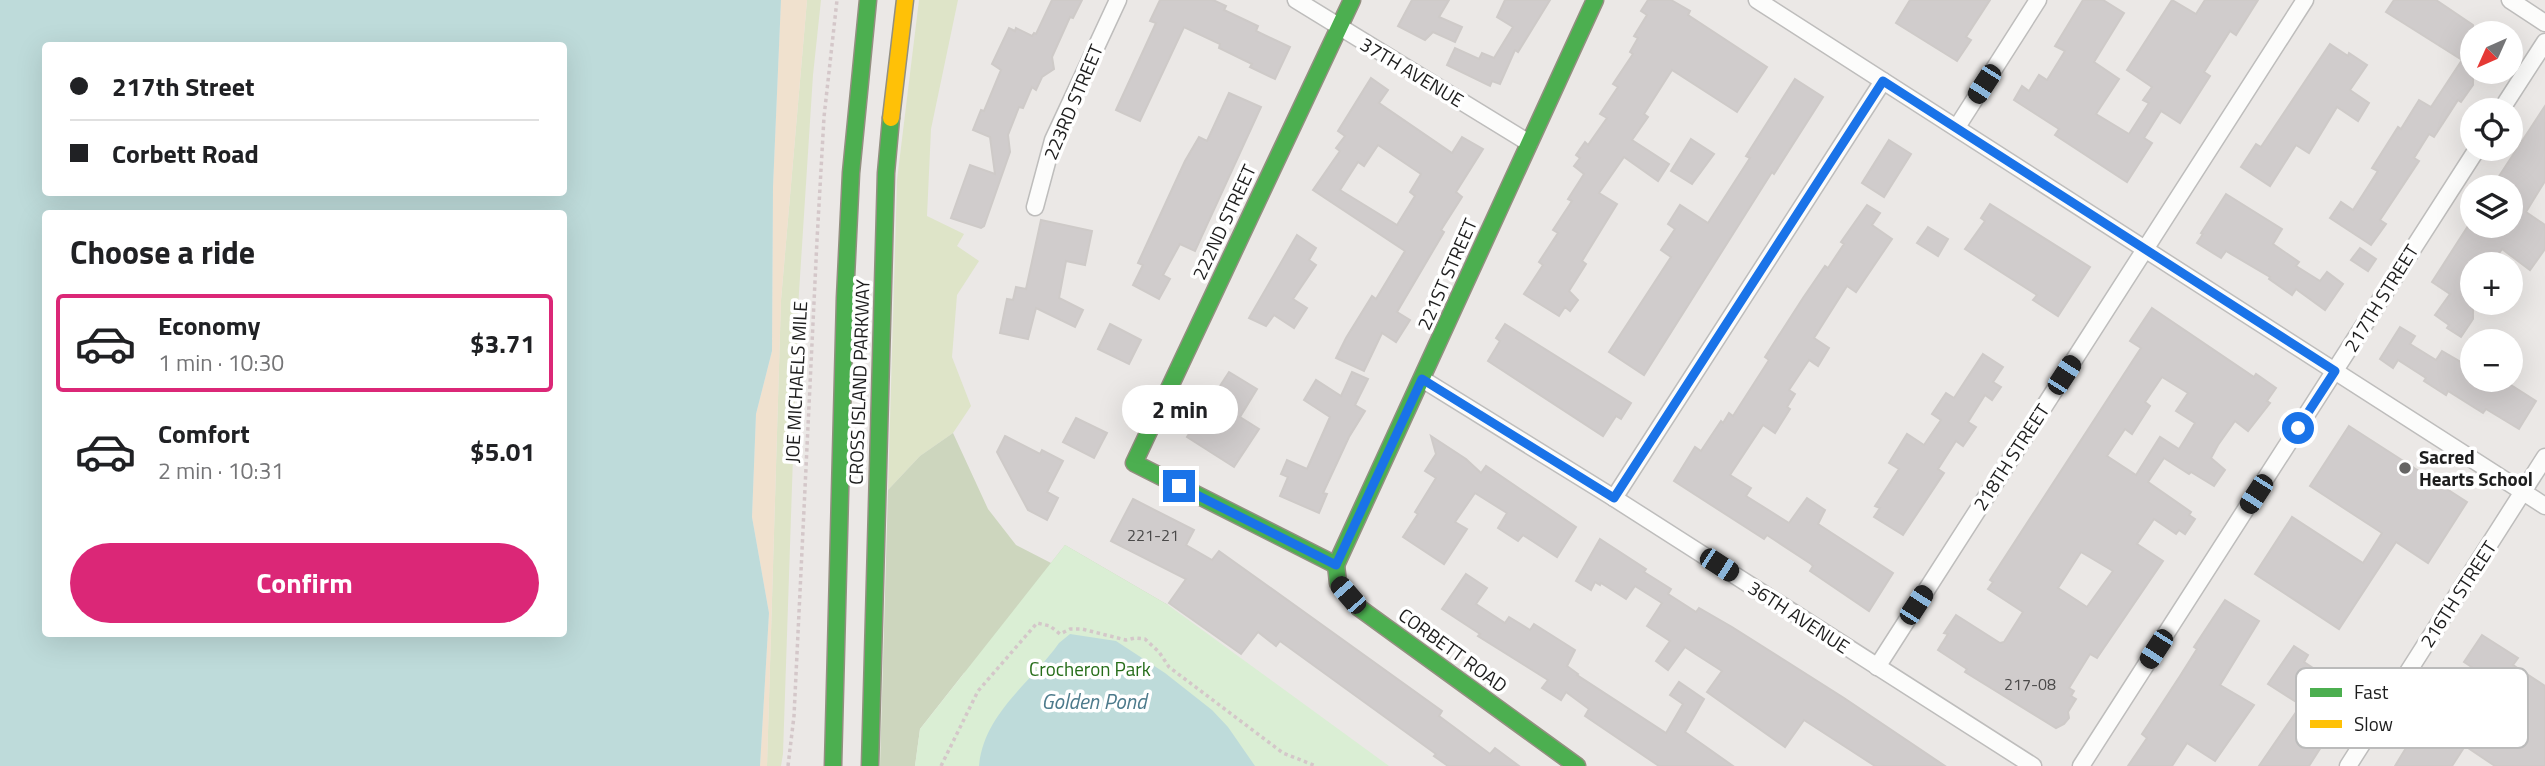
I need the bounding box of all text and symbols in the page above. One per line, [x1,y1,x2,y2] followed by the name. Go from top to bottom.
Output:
[2460,21,2524,84] north arrow
[2460,21,2523,392] map controls
[1355,29,1470,114] street label: 37TH AVENUE
[1035,39,1110,164] street label: 223RD STREET
[1964,61,2005,107] car
[112,67,254,106] text: 217th Street
[2460,98,2523,161] button: locate
[112,134,259,173] text: Corbett Road
[1184,159,1263,284] street label: 222ND STREET
[2460,175,2523,238] button: layers
[1409,213,1484,334] street label: 221ST STREET
[70,228,255,276] text: Choose a ride
[2336,238,2425,357] street label: 217TH STREET
[2460,252,2523,315] button: +
[840,278,877,485] street label: CROSS ISLAND PARKWAY
[777,300,814,464] street label: JOE MICHAELS MILE
[158,306,260,345] text: Economy
[74,312,137,375] icon: car
[470,324,535,363] text: $3.71
[2460,329,2523,392] button: −
[158,345,284,380] text: 1 min · 10:30
[2044,352,2085,398] car
[1121,384,1237,434] callout: 2 min
[1152,392,1208,427] text: 2 min
[1965,398,2056,516] street label: 218TH STREET
[2282,412,2314,444] route start
[158,414,250,453] text: Comfort
[74,420,137,483] icon: car
[470,432,535,471] text: $5.01
[2419,442,2533,493] place label: Sacred Hearts School
[158,453,284,488] text: 2 min · 10:31
[2397,460,2413,476] marker: Sacred Hearts School
[1163,470,1195,502] route end
[2236,471,2277,517] car
[1127,523,1179,547] house number: 221-21
[2412,535,2503,653] street label: 216TH STREET
[70,543,539,623] button: Confirm
[1696,545,1743,585] car
[1327,572,1370,618] car
[1743,573,1856,660] street label: 36TH AVENUE
[1896,582,1937,628] car
[1393,600,1514,699] street label: CORBETT ROAD
[2136,626,2177,672] car
[1029,654,1151,683] park label: Crocheron Park
[2296,668,2528,748] legend
[2004,672,2056,696] house number: 217-08
[2354,677,2389,706] text: Fast
[1042,685,1149,717] water label: Golden Pond
[2354,709,2393,738] text: Slow

